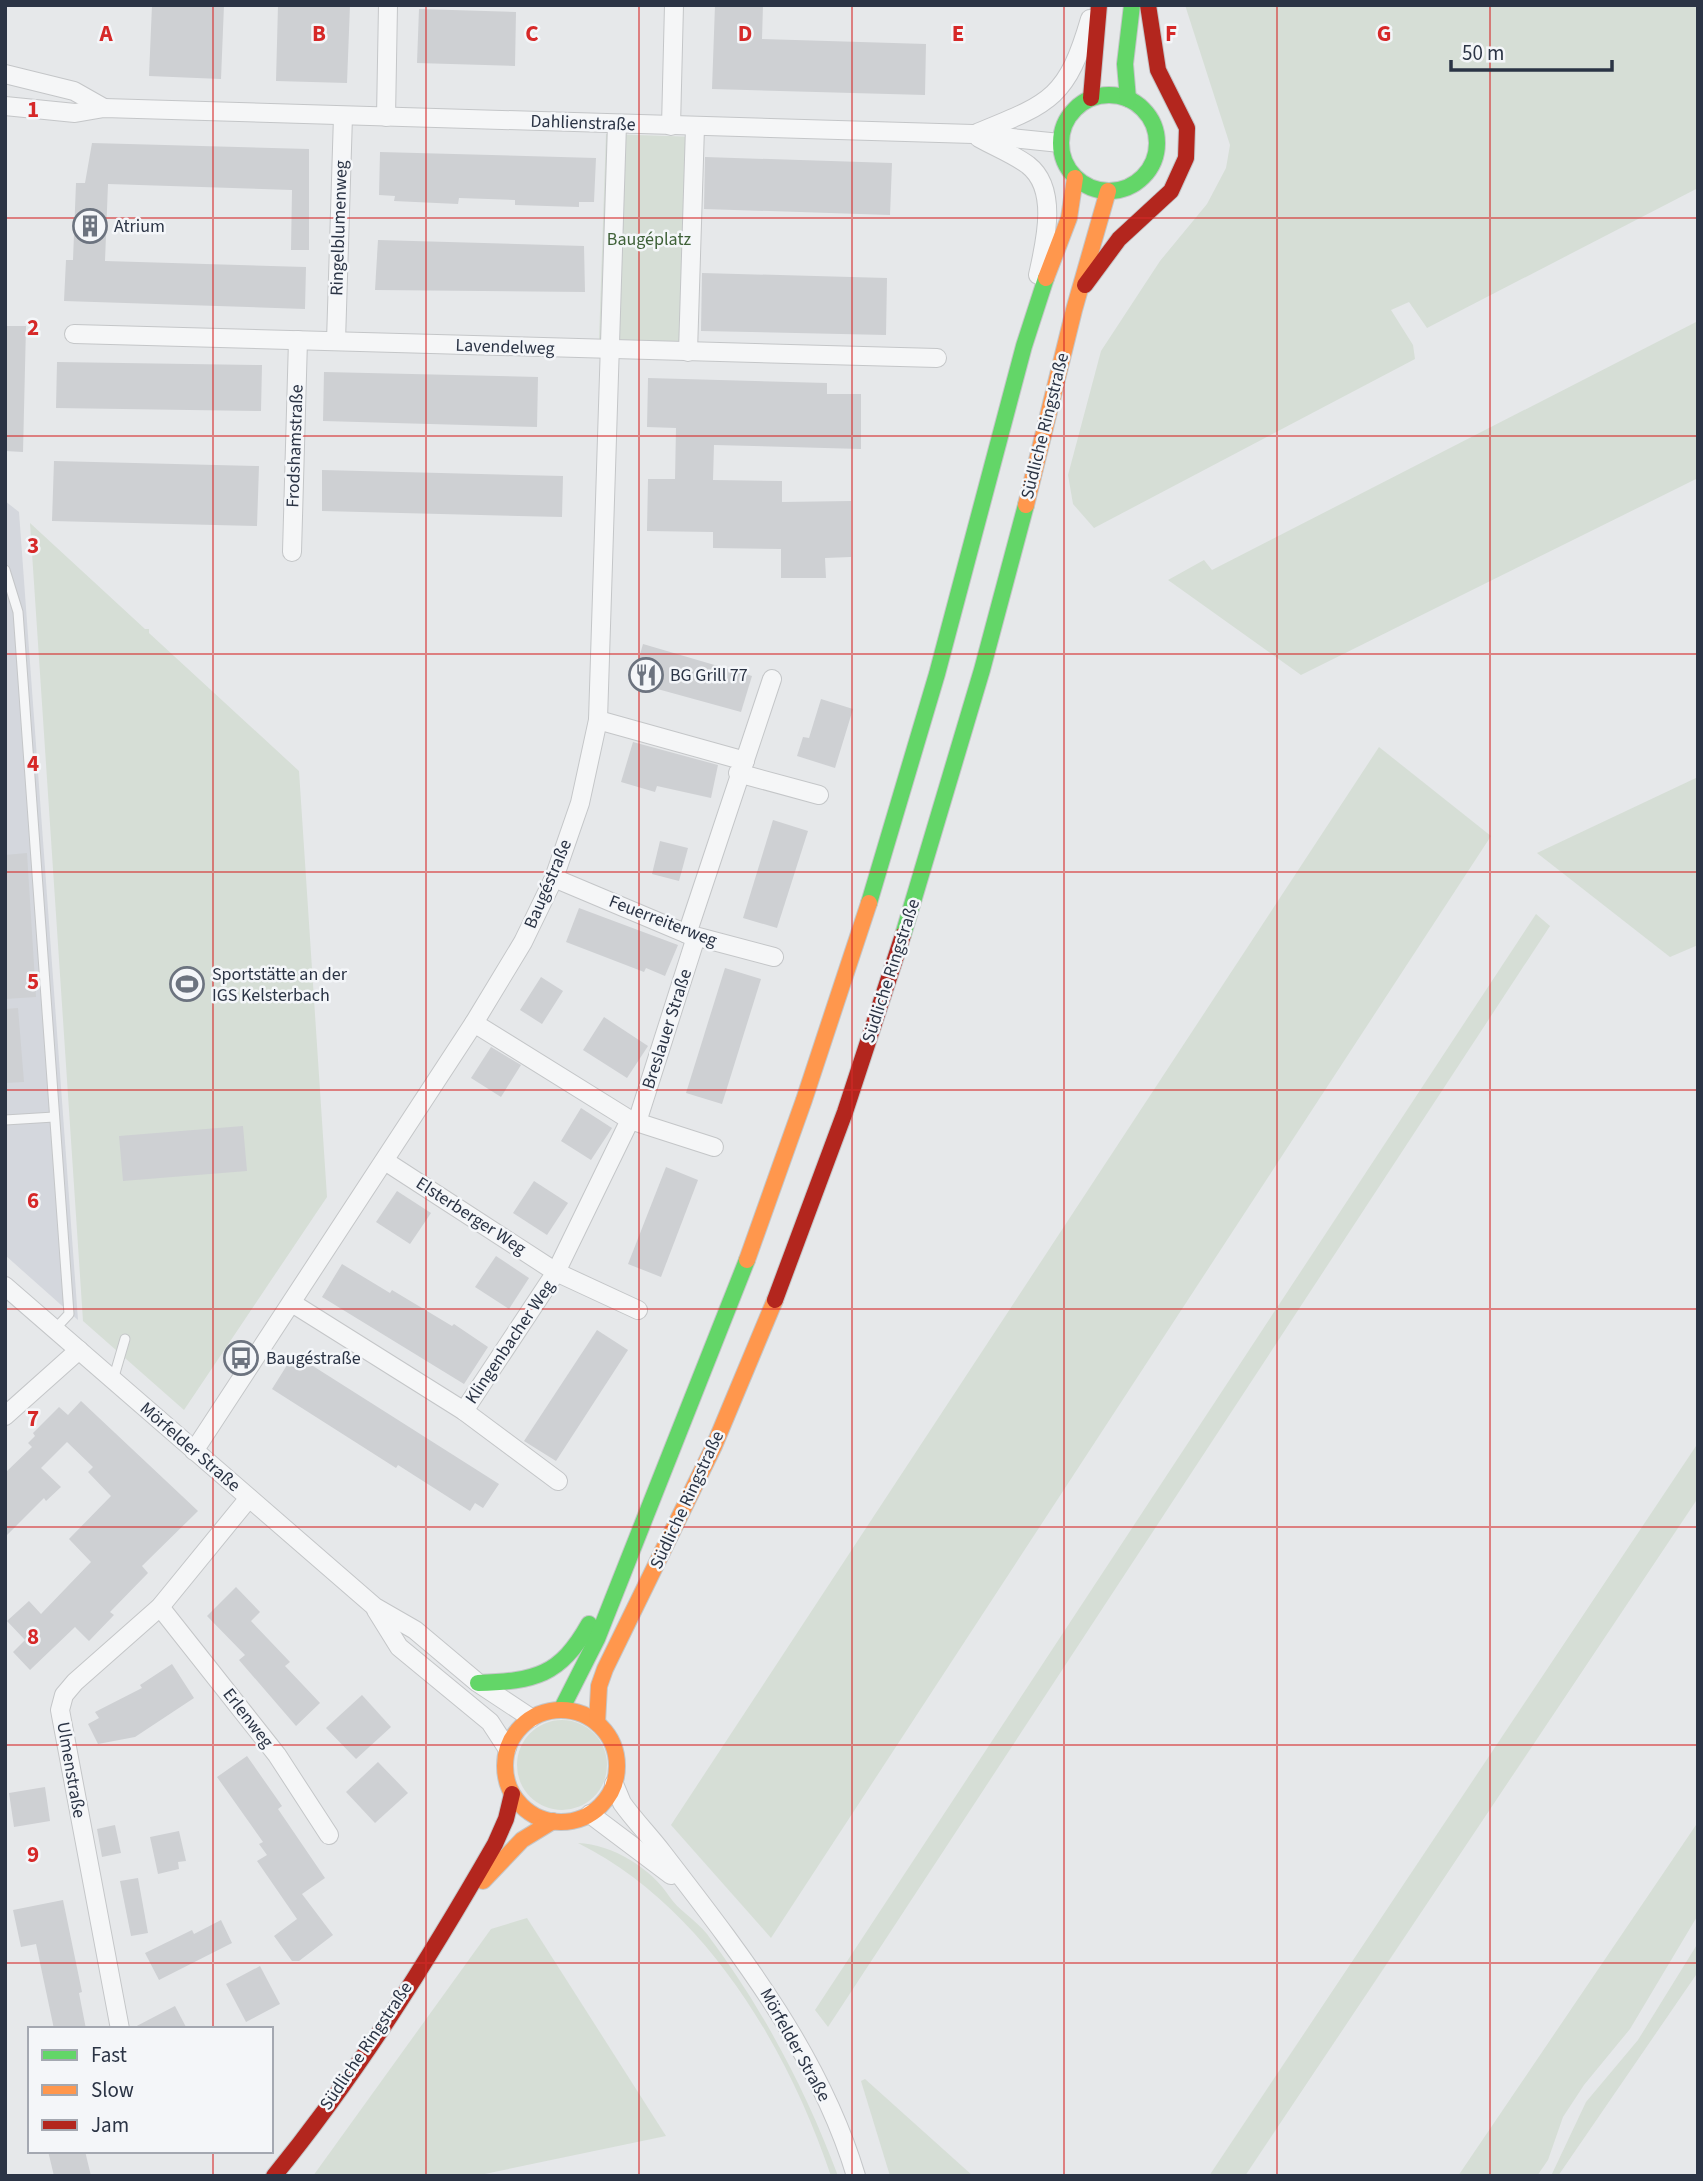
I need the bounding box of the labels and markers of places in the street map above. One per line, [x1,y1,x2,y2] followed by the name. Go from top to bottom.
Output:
[71,207,109,245] building icon: Atrium
[114,214,165,239] place label: Atrium
[627,656,665,694] restaurant icon: BG Grill 77
[670,663,748,688] place label: BG Grill 77
[212,962,348,1008] place label: Sportstätte an der IGS Kelsterbach
[168,965,206,1003] sports icon: Sportstätte an der IGS Kelsterbach
[222,1339,260,1377] bus stop icon: Baugéstraße
[266,1346,361,1371] place label: Baugéstraße

